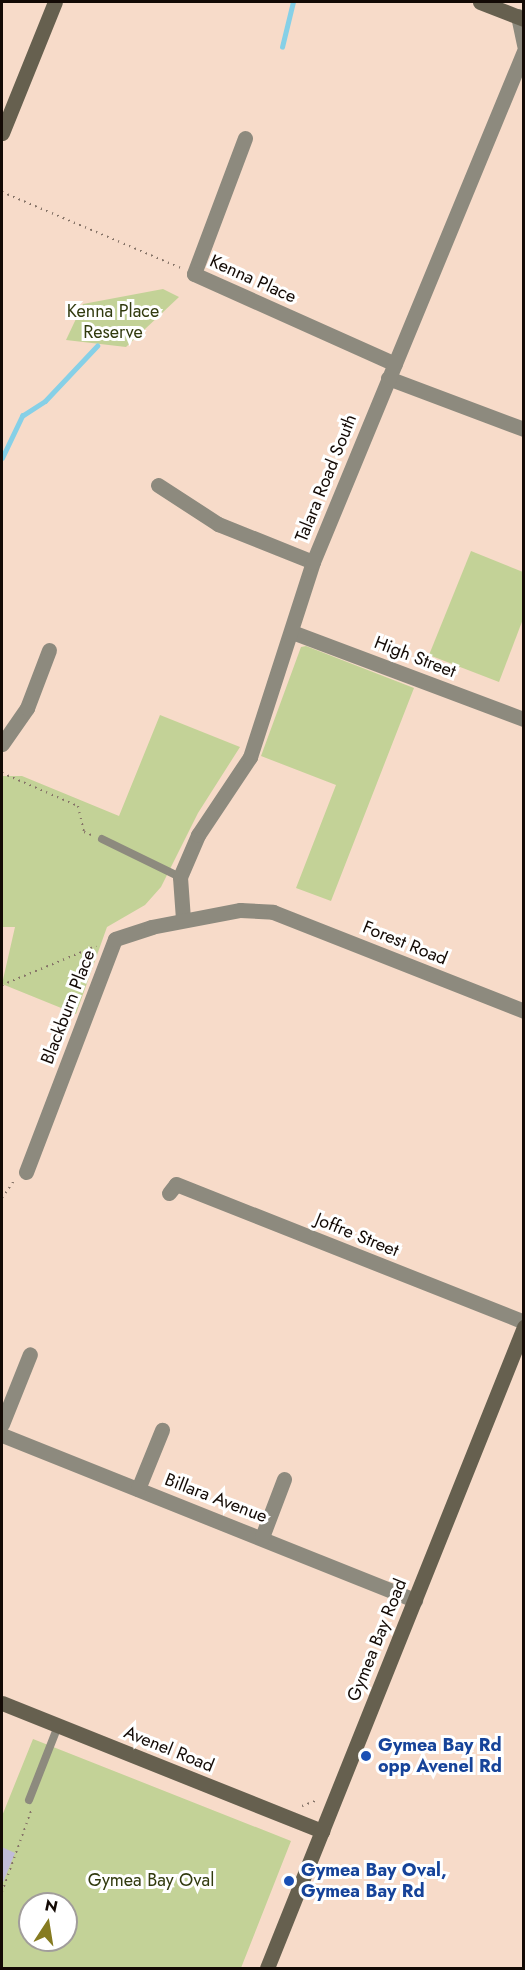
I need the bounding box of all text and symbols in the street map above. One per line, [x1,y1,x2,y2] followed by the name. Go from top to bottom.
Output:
[206,250,300,308] street label: Kenna Place
[67,301,159,344] park label: Kenna Place Reserve
[291,411,361,545] street label: Talara Road South
[371,632,459,682] street label: High Street
[360,916,450,970] street label: Forest Road
[36,947,100,1067] street label: Blackburn Place
[312,1209,402,1261] street label: Joffre Street
[162,1469,270,1527] street label: Billara Avenue
[343,1576,411,1704] street label: Gymea Bay Road
[121,1721,217,1777] street label: Avenel Road
[378,1735,502,1778] place label: Gymea Bay Rd opp Avenel Rd
[359,1749,373,1763] marker: Gymea Bay Rd opp Avenel Rd
[301,1860,447,1902] place label: Gymea Bay Oval, Gymea Bay Rd
[88,1869,214,1891] park label: Gymea Bay Oval
[282,1874,296,1888] marker: Gymea Bay Oval, Gymea Bay Rd
[18,1892,78,1952] north arrow
[43,1893,60,1918] text: N

